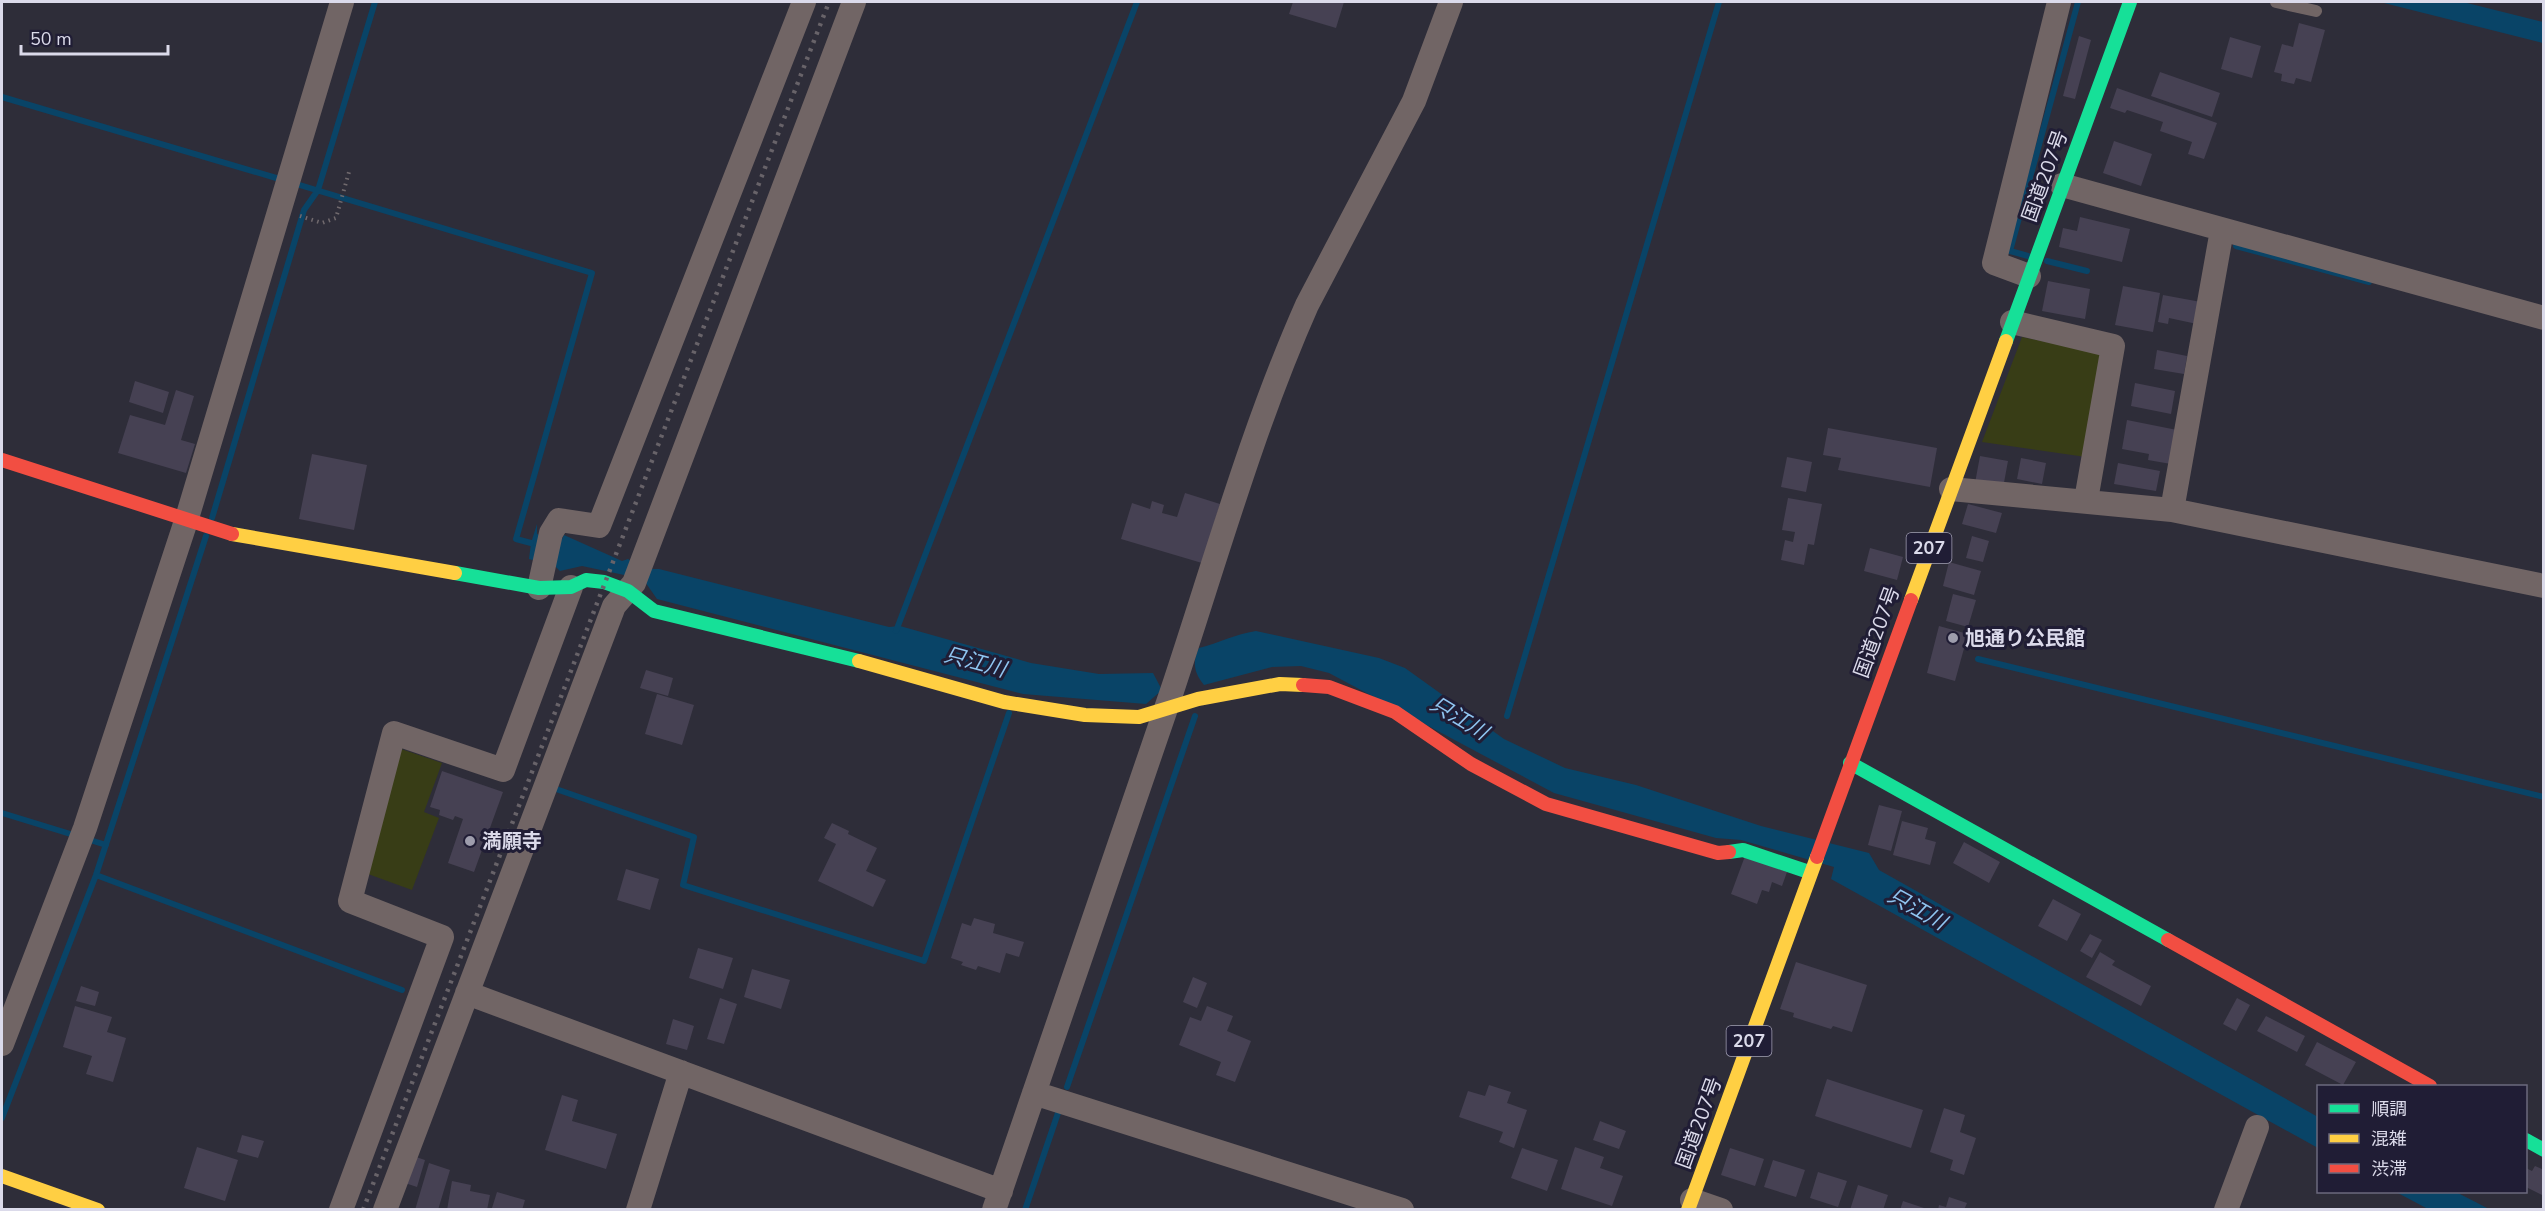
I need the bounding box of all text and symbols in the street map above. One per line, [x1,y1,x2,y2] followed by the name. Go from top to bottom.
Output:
[21,18,168,56] scale bar
[30,27,72,51] text: 50 m
[2016,126,2074,226] street label: 国道207号
[1906,533,1952,563] road number: 207
[1848,582,1906,682] street label: 国道207号
[1965,625,2085,652] place label: 旭通り公民館
[1946,631,1960,645] marker: 旭通り公民館
[941,640,1011,684] water label: 只江川
[1425,690,1495,747] water label: 只江川
[482,828,542,855] place label: 満願寺
[463,834,477,848] marker: 満願寺
[1883,881,1953,937] water label: 只江川
[1726,1026,1772,1056] road number: 207
[1670,1073,1728,1173] street label: 国道207号
[2317,1085,2527,1193] legend
[2371,1097,2407,1121] text: 順調
[2371,1127,2407,1151] text: 混雑
[2371,1157,2407,1181] text: 渋滞

